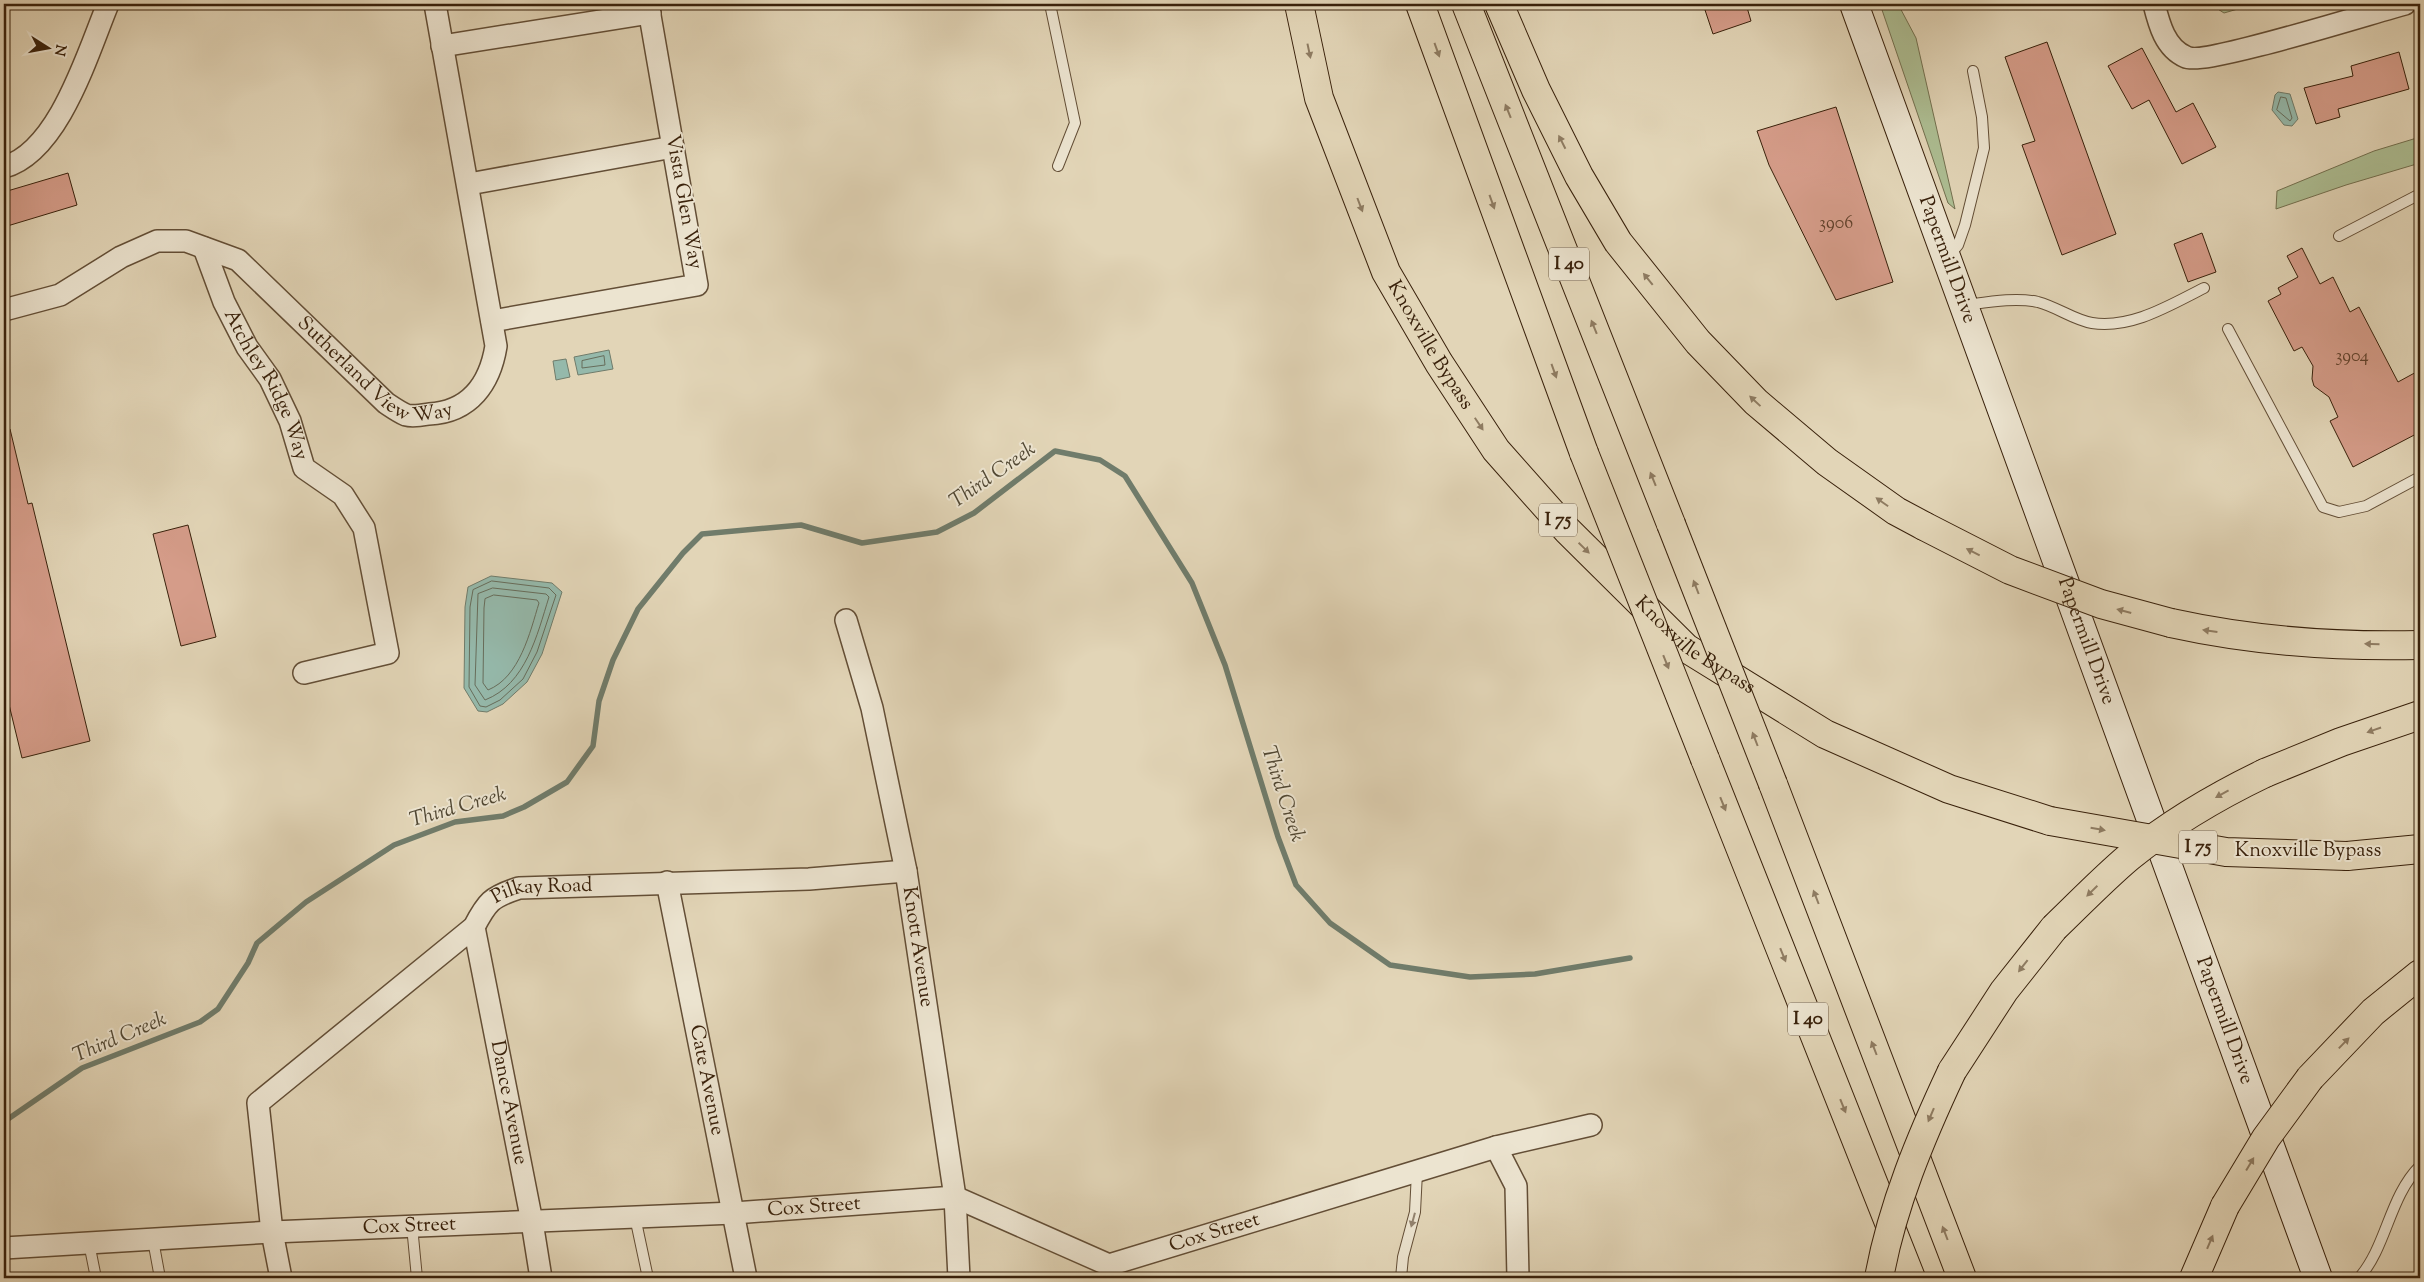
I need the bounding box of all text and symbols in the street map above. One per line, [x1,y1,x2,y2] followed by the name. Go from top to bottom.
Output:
[22,22,72,72] north arrow
[1434,42,1441,57] one-way arrow
[48,43,70,57] text: N
[1305,44,1313,59] one-way arrow
[1504,104,1512,118] one-way arrow
[657,133,709,271] street label: Vista Glen Way
[1558,135,1566,149] one-way arrow
[1911,192,1984,327] street label: Papermill Drive
[1488,195,1496,210] one-way arrow
[1356,198,1364,213] one-way arrow
[1819,211,1853,237] house number: 3906
[1549,248,1589,280] road number: I 40
[1642,273,1653,286] one-way arrow
[1380,275,1481,416] street label: Knoxville Bypass
[216,304,315,464] street label: Atchley Ridge Way
[290,310,457,431] street label: Sutherland View Way
[1589,320,1597,334] one-way arrow
[2335,344,2369,370] house number: 3904
[1551,364,1558,379] one-way arrow
[1750,395,1762,407] one-way arrow
[1474,417,1484,431] one-way arrow
[944,435,1043,517] water label: Third Creek
[1649,471,1656,486] one-way arrow
[1876,496,1889,507] one-way arrow
[1539,504,1577,536] road number: I 75
[1578,541,1590,553] one-way arrow
[1966,548,1981,556] one-way arrow
[2050,573,2123,709] street label: Papermill Drive
[1692,580,1699,595] one-way arrow
[1628,590,1761,702] street label: Knoxville Bypass
[2117,606,2132,614] one-way arrow
[2201,627,2217,635] one-way arrow
[2363,640,2379,648] one-way arrow
[1663,654,1670,669] one-way arrow
[2366,726,2381,734] one-way arrow
[1751,731,1759,746] one-way arrow
[1252,742,1312,846] water label: Third Creek
[406,780,510,836] water label: Third Creek
[2215,790,2228,799] one-way arrow
[1719,797,1727,812] one-way arrow
[2090,826,2106,834] one-way arrow
[2179,830,2217,864] road number: I 75
[2235,837,2381,866] street label: Knoxville Bypass
[486,871,593,912] street label: Pilkay Road
[894,885,941,1009] street label: Knott Avenue
[2086,885,2098,897] one-way arrow
[1812,889,1819,904] one-way arrow
[1779,948,1787,963] one-way arrow
[2188,953,2261,1088] street label: Papermill Drive
[2018,959,2029,972] one-way arrow
[1788,1002,1828,1036] road number: I 40
[68,1005,172,1071] water label: Third Creek
[681,1022,732,1138] street label: Cate Avenue
[2338,1037,2350,1049] one-way arrow
[482,1038,535,1167] street label: Dance Avenue
[1870,1040,1878,1055] one-way arrow
[1839,1099,1847,1114] one-way arrow
[1927,1108,1935,1122] one-way arrow
[2246,1157,2255,1171] one-way arrow
[766,1189,862,1225] street label: Cox Street
[1166,1205,1263,1260] street label: Cox Street
[362,1210,457,1243] street label: Cox Street
[1409,1212,1417,1227] one-way arrow
[1940,1226,1948,1240] one-way arrow
[2206,1235,2214,1249] one-way arrow

